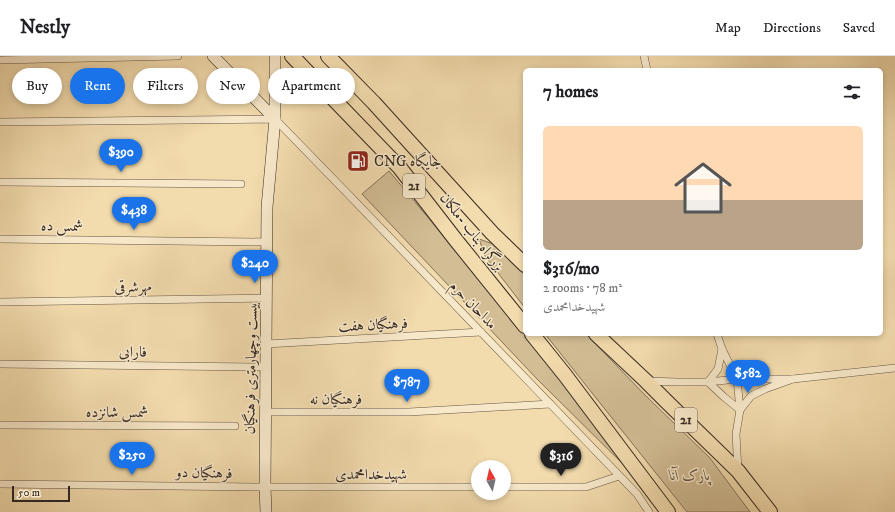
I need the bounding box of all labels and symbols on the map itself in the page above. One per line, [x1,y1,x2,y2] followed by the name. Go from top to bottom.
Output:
[97,139,145,173] pin: $390
[345,148,371,174] fuel station icon: CNG جایگاه
[374,151,441,171] place label: CNG جایگاه
[403,174,425,198] road number: 21
[435,188,510,275] street label: بزرگراه بناب -ملکان
[110,197,158,231] pin: $438
[41,216,83,236] street label: شمس ده
[231,250,279,284] pin: $240
[114,277,152,297] street label: مهرشرقی
[443,277,501,335] street label: مداحان حرم
[240,301,262,435] street label: بیست وچهارمتری فرهنگیان
[338,314,408,336] street label: فرهنگیان هفت
[119,342,147,363] street label: فارابی
[724,360,772,394] pin: $582
[383,369,431,403] pin: $787
[310,390,362,409] street label: فرهنگیان نه
[86,403,148,422] street label: شمس شانزده
[675,408,697,432] road number: 21
[108,442,156,476] pin: $250
[537,443,585,477] pin: $316
[471,460,511,500] north arrow
[173,463,233,483] street label: فرهنگیان دو
[335,465,407,484] street label: شهیدخدامحمدی
[668,466,712,486] park label: پارک آنا
[12,484,70,503] scale bar

